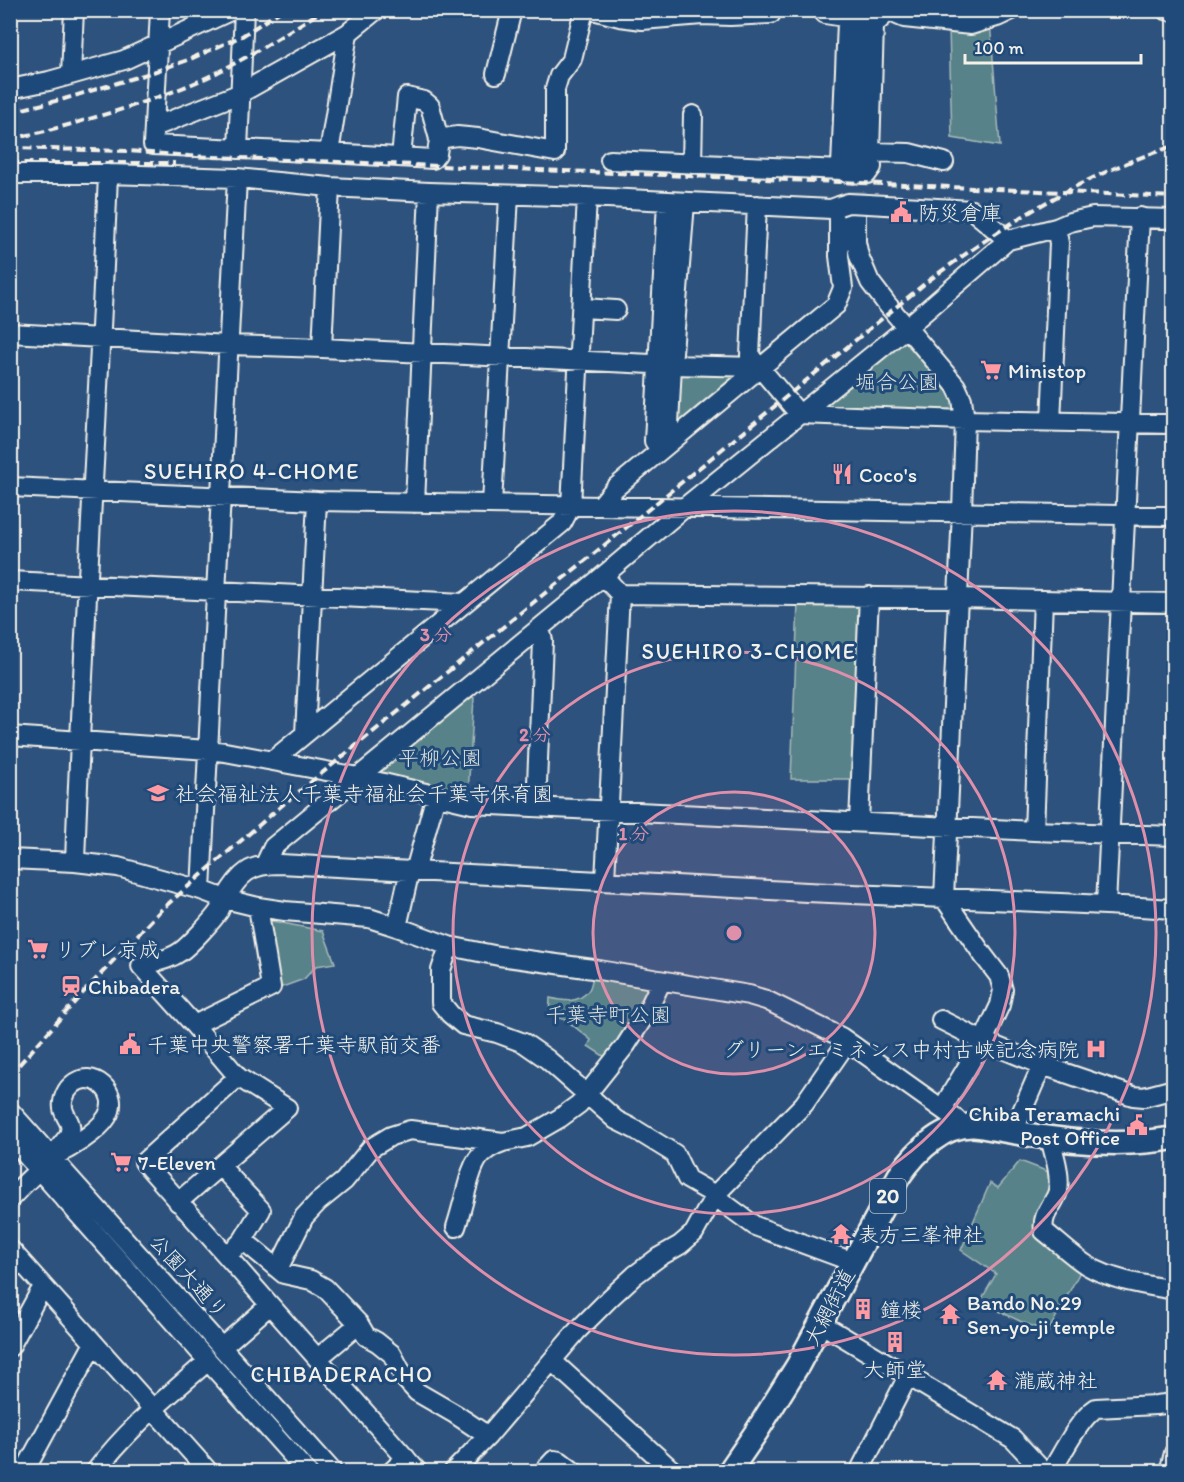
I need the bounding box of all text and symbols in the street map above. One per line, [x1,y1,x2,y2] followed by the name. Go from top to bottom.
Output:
[965,27,1140,65] scale bar
[974,37,1024,59] text: 100 m
[889,200,913,224] public building icon: 防災倉庫
[918,200,1002,225] place label: 防災倉庫
[979,358,1003,382] supermarket icon: Ministop
[1008,358,1086,383] place label: Ministop
[855,369,939,394] park label: 堀合公園
[144,458,360,485] district label: SUEHIRO 4-CHOME
[830,462,854,486] restaurant icon: Coco's
[859,462,917,487] place label: Coco's
[420,624,452,646] text: 3 分
[642,638,856,665] district label: SUEHIRO 3-CHOME
[519,724,551,746] text: 2 分
[398,745,482,770] park label: 平柳公園
[146,781,170,805] school or university icon: 社会福祉法人千葉寺福祉会千葉寺保育園
[175,781,553,806] place label: 社会福祉法人千葉寺福祉会千葉寺保育園
[619,823,649,845] text: 1 分
[724,923,744,943] centre of rings
[26,937,50,961] supermarket icon: リブレ京成
[55,937,160,962] place label: リブレ京成
[59,974,83,998] station icon: Chibadera
[88,974,180,999] place label: Chibadera
[545,1002,671,1027] park label: 千葉寺町公園
[118,1032,142,1056] public building icon: 千葉中央警察署千葉寺駅前交番
[147,1032,441,1057] place label: 千葉中央警察署千葉寺駅前交番
[723,1037,1079,1062] place label: グリーンエミネンス中村古峡記念病院
[1084,1037,1108,1061] hospital icon: グリーンエミネンス中村古峡記念病院
[969,1101,1120,1150] place label: Chiba Teramachi Post Office
[1125,1113,1149,1137] public building icon: Chiba Teramachi Post Office
[109,1150,133,1174] supermarket icon: 7-Eleven
[138,1150,216,1175] place label: 7-Eleven
[870,1179,906,1213] road number: 20
[829,1222,853,1246] temple icon: 表方三峯神社
[858,1222,984,1247] place label: 表方三峯神社
[145,1229,233,1323] street label: 公園大通り
[798,1264,860,1350] street label: 大網街道
[967,1290,1115,1339] place label: Bando No.29 Sen-yo-ji temple
[851,1297,875,1321] building icon: 鐘楼
[880,1297,922,1322] place label: 鐘楼
[938,1302,962,1326] temple icon: Bando No.29 Sen-yo-ji temple
[883,1330,907,1354] building icon: 大師堂
[864,1357,927,1382] place label: 大師堂
[250,1361,434,1388] district label: CHIBADERACHO
[985,1368,1009,1392] temple icon: 瀧蔵神社
[1014,1368,1098,1393] place label: 瀧蔵神社

